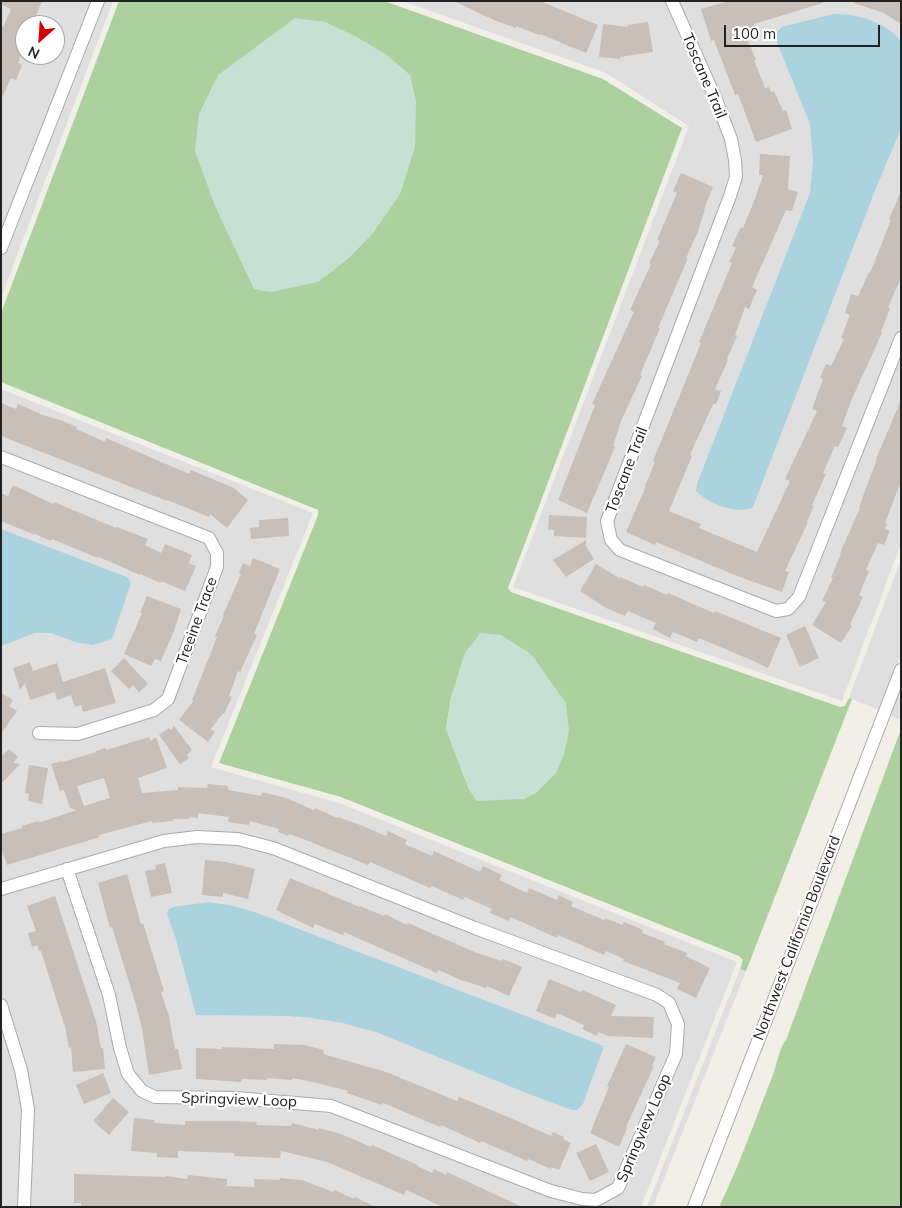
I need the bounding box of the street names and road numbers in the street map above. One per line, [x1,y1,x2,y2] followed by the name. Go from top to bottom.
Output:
[678,31,730,121] street label: Toscane Trail
[602,424,652,516] street label: Toscane Trail
[173,575,221,667] street label: Treeine Trace
[750,833,844,1043] street label: Northwest California Boulevard
[613,1071,675,1185] street label: Springview Loop
[181,1089,297,1111] street label: Springview Loop

